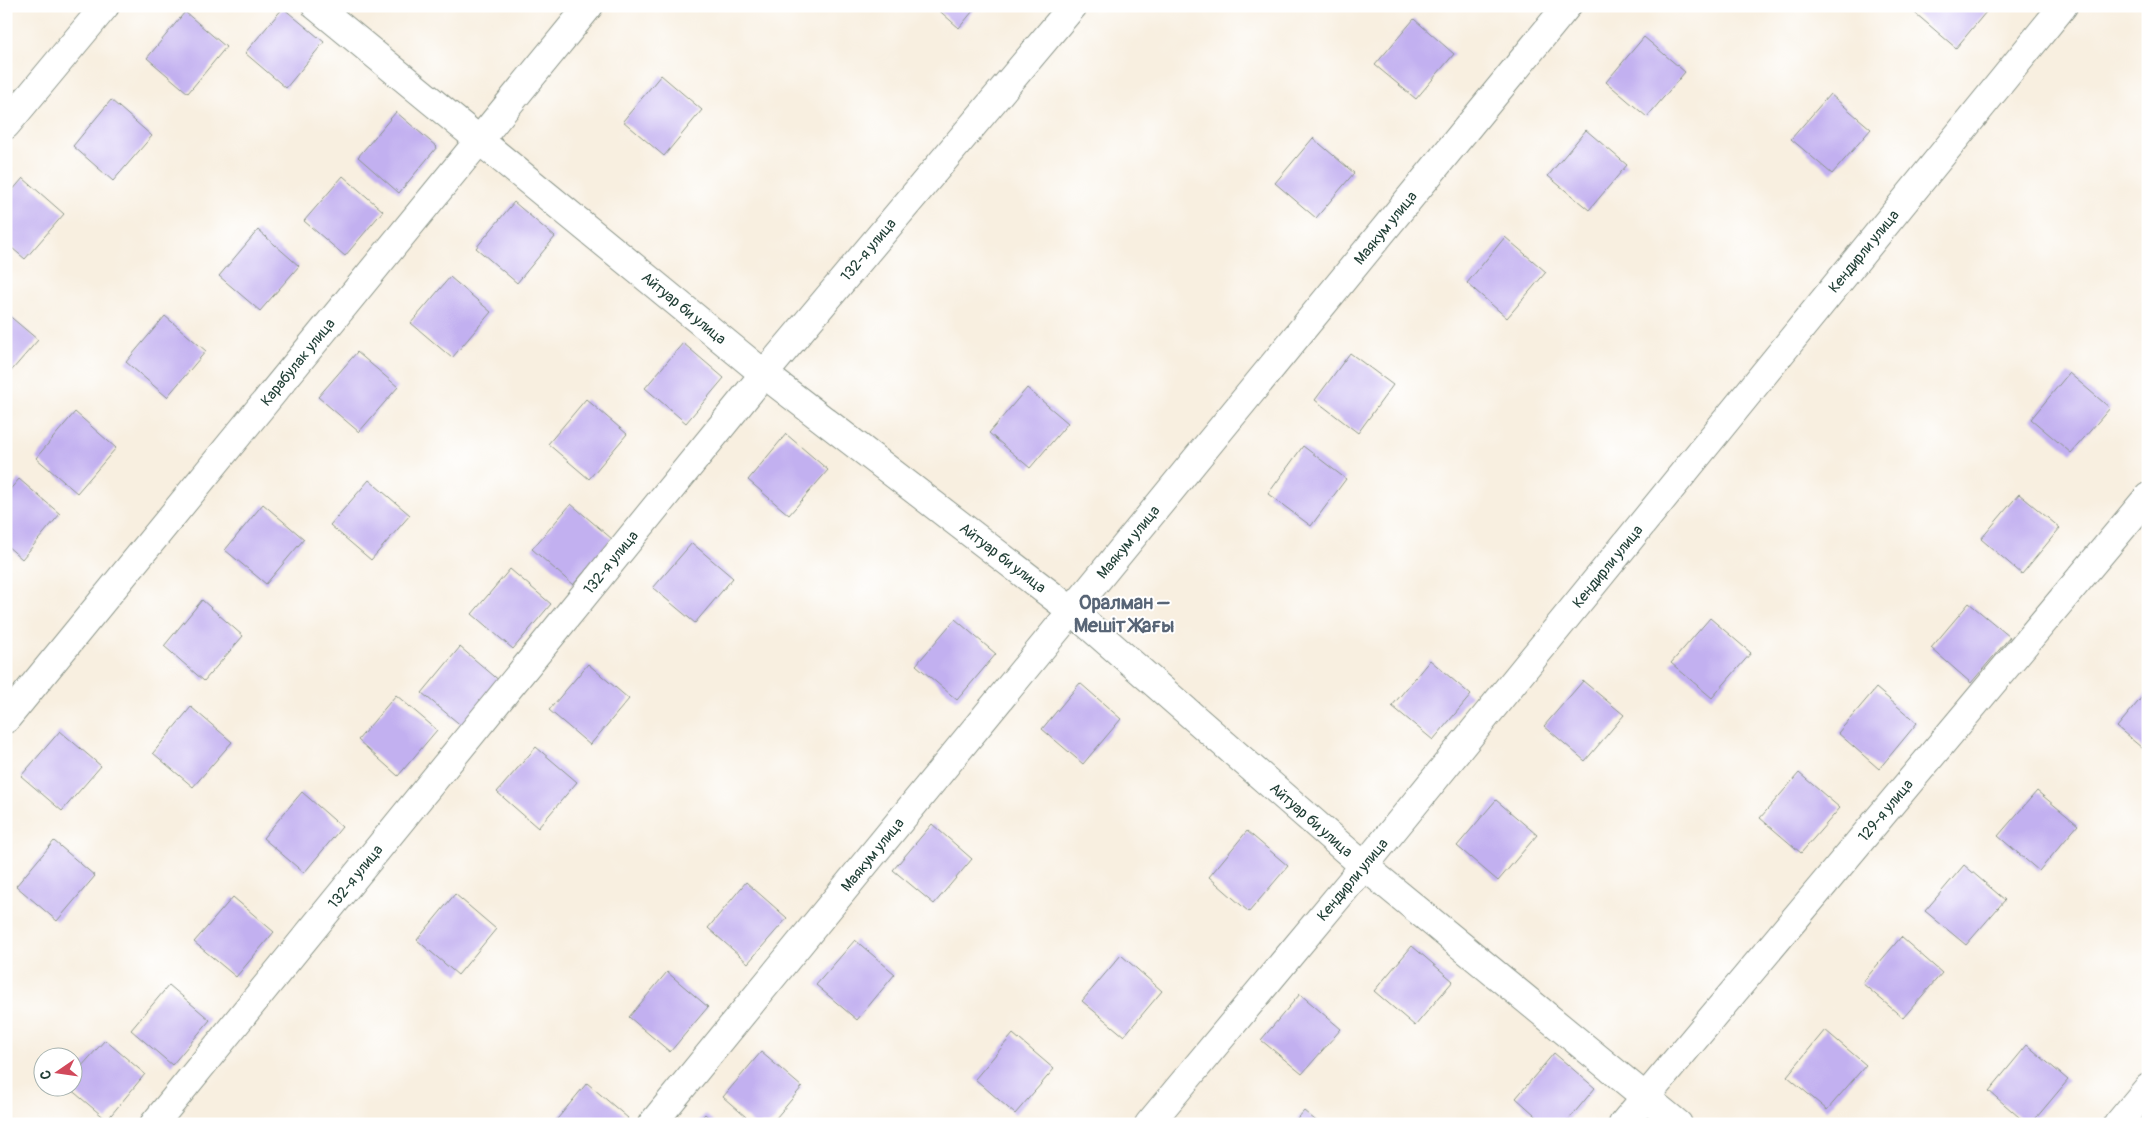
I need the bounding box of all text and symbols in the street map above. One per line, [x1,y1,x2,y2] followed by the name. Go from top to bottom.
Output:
[1350,187,1421,269] street label: Маякум улица
[1824,206,1903,297] street label: Кендирли улица
[836,214,900,285] street label: 132-я улица
[638,268,730,349] street label: Айтуар би улица
[256,314,339,410] street label: Карабулак улица
[1093,501,1164,583] street label: Маякум улица
[956,518,1050,597] street label: Айтуар би улица
[1568,521,1647,612] street label: Кендирли улица
[579,527,642,598] street label: 132-я улица
[1074,590,1174,638] district label: Оралман – Мешіт Жағы
[1854,775,1917,846] street label: 129-я улица
[1266,778,1357,861] street label: Айтуар би улица
[837,814,908,895] street label: Маякум улица
[1313,834,1392,925] street label: Кендирли улица
[324,841,387,912] street label: 132-я улица
[32,1048,82,1098] north arrow
[36,1068,55,1081] text: С

